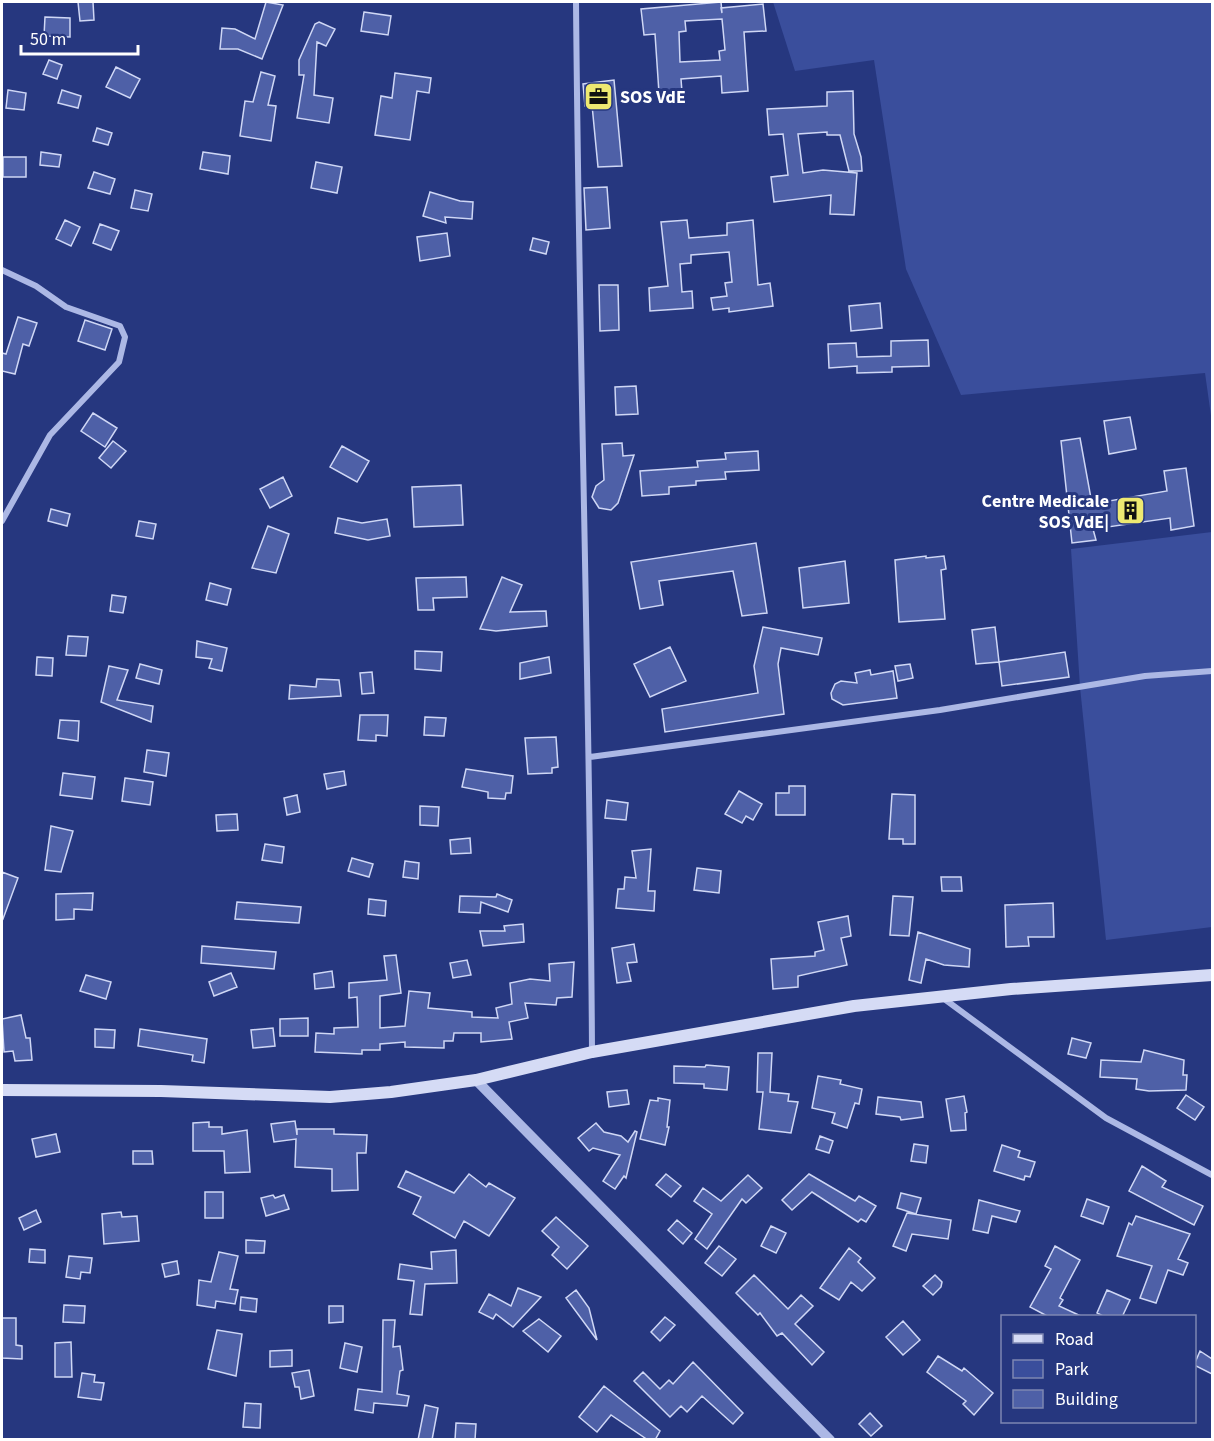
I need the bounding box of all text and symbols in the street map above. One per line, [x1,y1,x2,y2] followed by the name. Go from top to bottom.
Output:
[21,18,138,56] scale bar
[30,27,66,52] text: 50 m
[583,81,615,113] office icon: SOS VdE
[620,85,686,110] place label: SOS VdE
[982,489,1109,535] place label: Centre Medicale SOS VdE|
[1114,495,1146,527] building icon: Centre Medicale SOS VdE|
[1001,1315,1196,1423] legend
[1055,1327,1094,1352] text: Road
[1055,1357,1089,1382] text: Park
[1055,1387,1118,1412] text: Building

